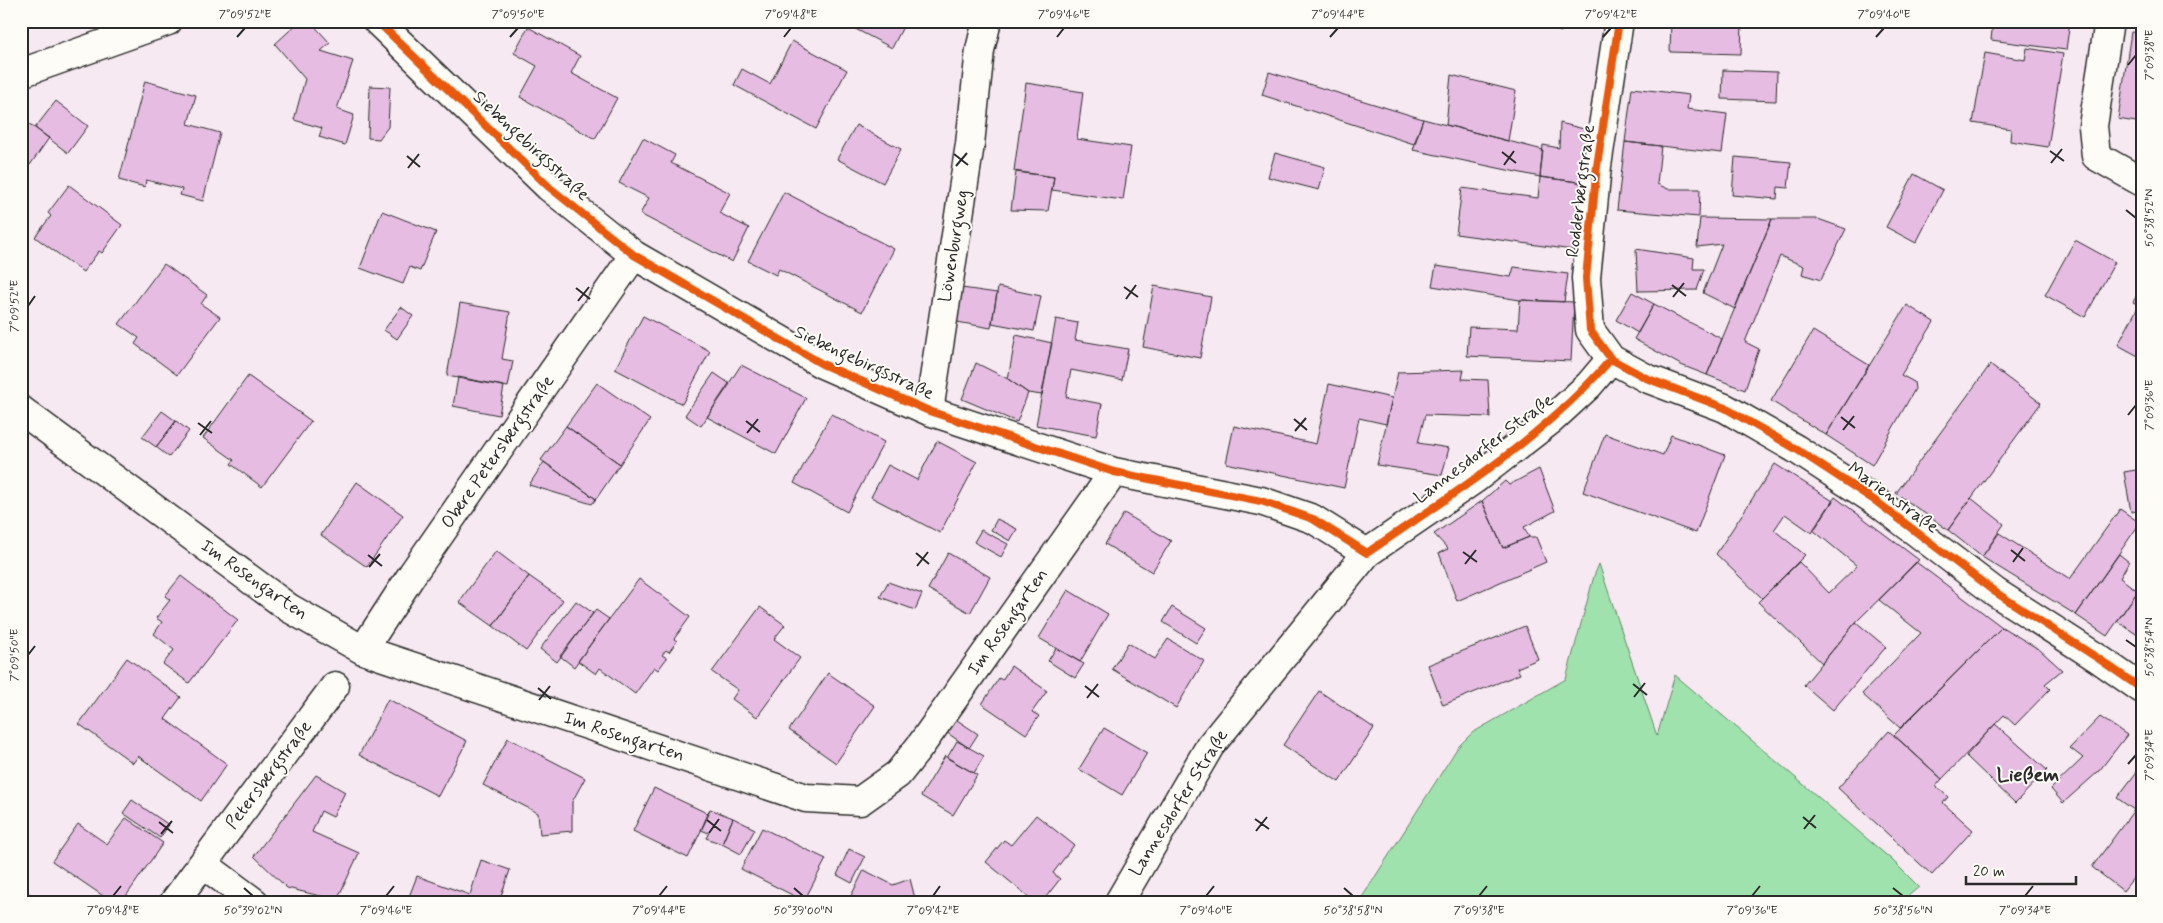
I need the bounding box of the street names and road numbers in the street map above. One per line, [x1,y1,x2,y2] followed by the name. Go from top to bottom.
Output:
[466,86,595,208] street label: Siebengebirgsstraße
[1561,123,1603,259] street label: Rodderbergstraße
[933,188,977,304] street label: Löwenburgweg
[790,320,938,408] street label: Siebengebirgsstraße
[436,370,562,535] street label: Obere Petersbergstraße
[1409,388,1559,509] street label: Lannesdorfer Straße
[1843,457,1944,539] street label: Marienstraße
[194,534,312,628] street label: Im Rosengarten
[962,564,1056,682] street label: Im Rosengarten
[560,706,687,770] street label: Im Rosengarten
[220,716,319,835] street label: Petersbergstraße
[1124,725,1234,881] street label: Lannesdorfer Straße

